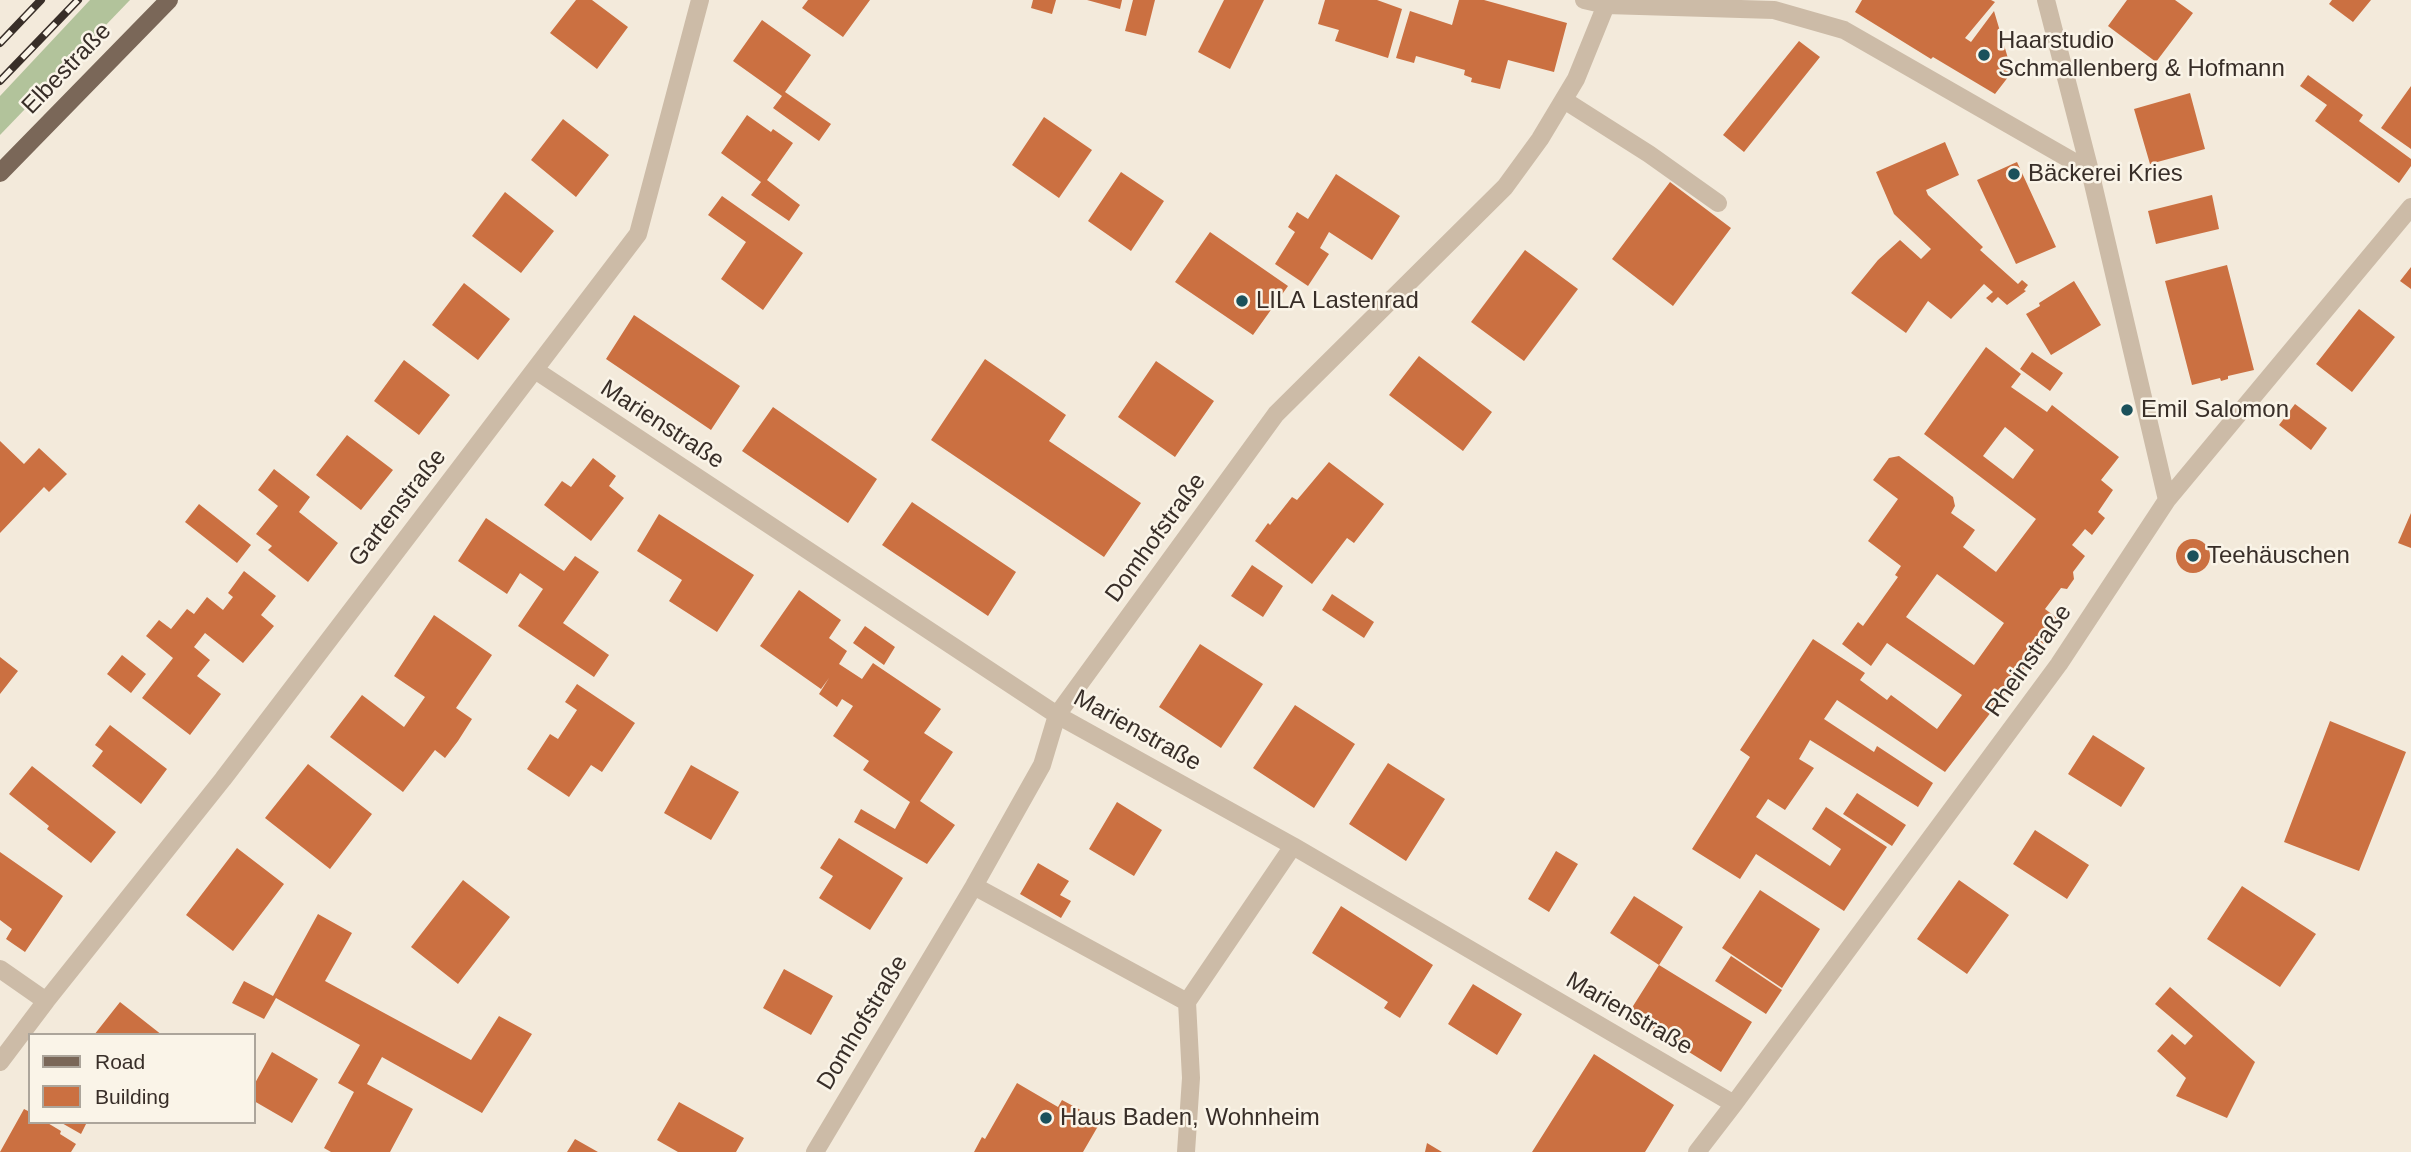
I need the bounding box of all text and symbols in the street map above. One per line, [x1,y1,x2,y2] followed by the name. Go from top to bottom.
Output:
[16,17,118,121] street label: Elbestraße
[1998,27,2285,83] place label: Haarstudio Schmallenberg & Hofmann
[1976,47,1992,63] marker: Haarstudio Schmallenberg & Hofmann
[2028,160,2183,188] place label: Bäckerei Kries
[2006,166,2022,182] marker: Bäckerei Kries
[1256,287,1419,315] place label: LILA Lastenrad
[1234,293,1250,309] marker: LILA Lastenrad
[595,374,729,476] street label: Marienstraße
[2141,396,2289,424] place label: Emil Salomon
[2119,402,2135,418] marker: Emil Salomon
[343,443,453,573] street label: Gartenstraße
[1100,468,1212,608] street label: Domhofstraße
[2207,542,2350,570] place label: Teehäuschen
[2185,548,2201,564] marker: Teehäuschen
[1980,599,2078,723] street label: Rheinstraße
[1068,684,1206,778] street label: Marienstraße
[812,950,914,1096] street label: Domhofstraße
[1561,966,1697,1062] street label: Marienstraße
[28,1033,256,1124] legend
[95,1050,145,1073] text: Road
[95,1085,170,1108] text: Building
[1060,1104,1320,1132] place label: Haus Baden, Wohnheim
[1038,1110,1054,1126] marker: Haus Baden, Wohnheim

